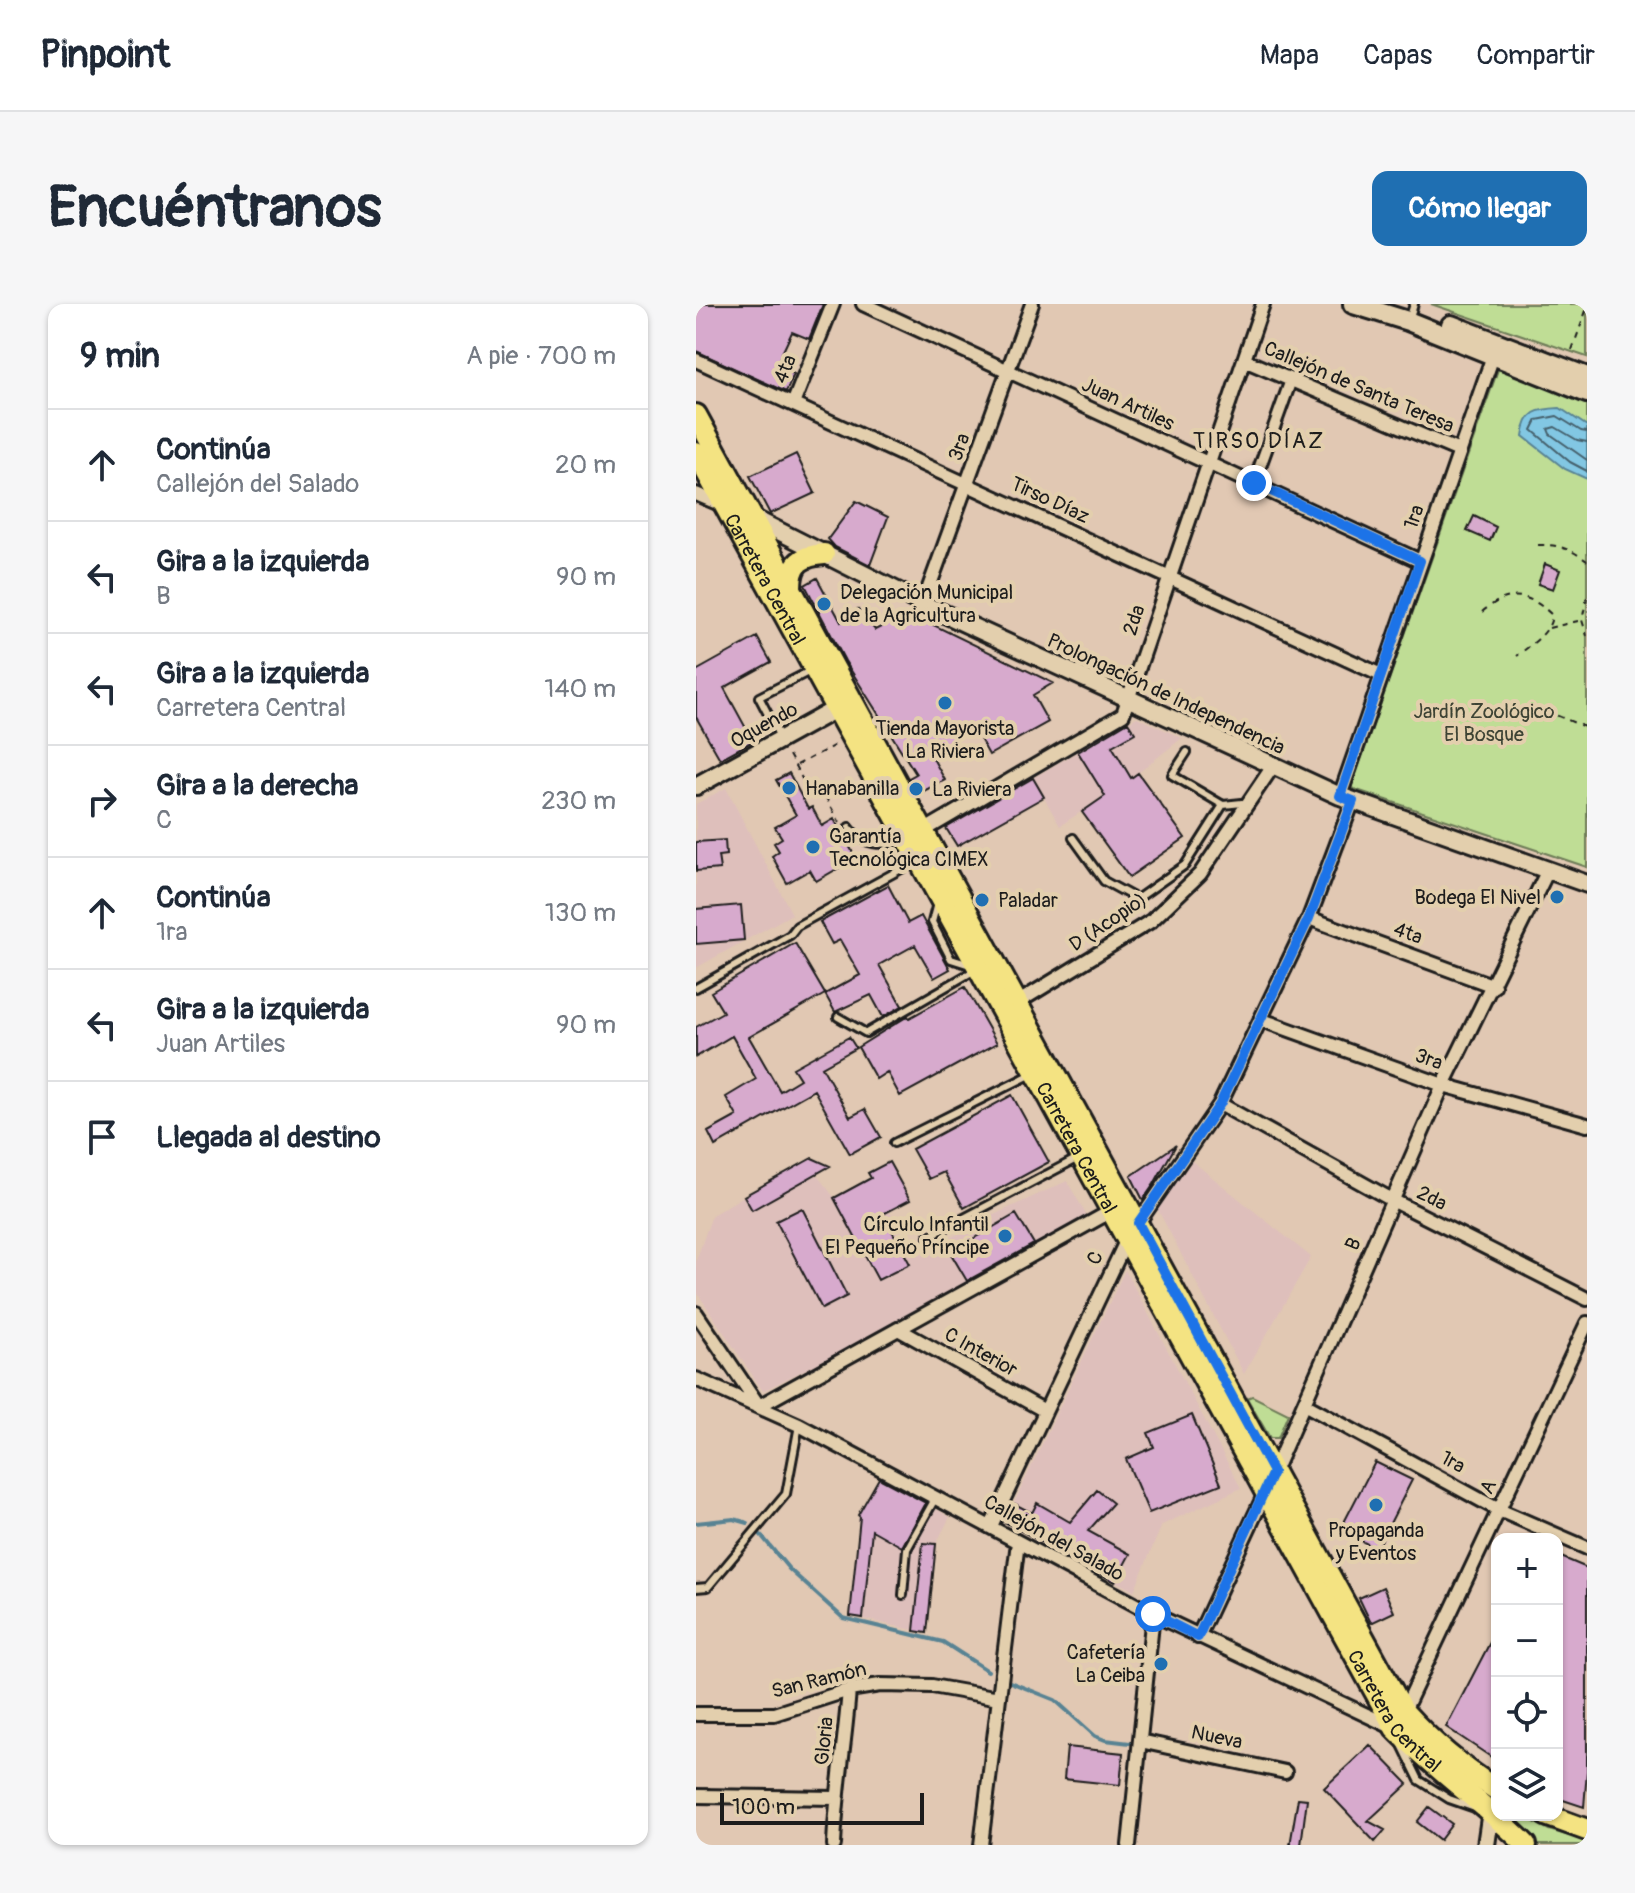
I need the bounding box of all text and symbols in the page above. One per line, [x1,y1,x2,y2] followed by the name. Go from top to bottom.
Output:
[40,31,170,79] text: Pinpoint
[1260,38,1319,73] text: Mapa
[1363,38,1432,73] text: Capas
[1476,38,1595,73] text: Compartir
[1372,171,1587,246] button: Cómo llegar
[48,174,381,243] text: Encuéntranos
[80,335,160,378] text: 9 min
[1260,336,1458,438] street label: Callejón de Santa Teresa
[466,340,616,372] text: A pie · 700 m
[768,351,802,387] street label: 4ta
[1078,372,1178,436] street label: Juan Artiles
[1193,427,1325,455] district label: TIRSO DÍAZ
[943,430,975,464] street label: 3ra
[156,431,271,468] text: Continúa
[80,443,124,487] icon: ahead
[555,449,616,481] text: 20 m
[1236,465,1272,501] route end
[156,468,359,500] text: Callejón del Salado
[1007,471,1093,529] street label: Tirso Díaz
[1398,501,1430,533] street label: 1ra
[719,509,811,649] street label: Carretera Central
[156,543,369,580] text: Gira a la izquierda
[80,555,124,599] icon: left
[556,561,616,593] text: 90 m
[156,580,171,612] text: B
[840,580,1013,628] place label: Delegación Municipal de la Agricultura
[815,595,833,613] marker: Delegación Municipal de la Agricultura
[1117,602,1151,638] street label: 2da
[1043,628,1289,760] street label: Prolongación de Independencia
[156,655,369,692] text: Gira a la izquierda
[80,667,124,711] icon: left
[544,673,616,705] text: 140 m
[156,692,346,724] text: Carretera Central
[936,694,954,712] marker: Tienda Mayorista La Riviera
[726,696,802,754] street label: Oquendo
[1413,699,1555,747] park label: Jardín Zoológico El Bosque
[876,716,1014,764] place label: Tienda Mayorista La Riviera
[156,767,358,804] text: Gira a la derecha
[805,776,899,801] place label: Hanabanilla
[932,777,1012,802] place label: La Riviera
[80,779,124,823] icon: right
[780,779,798,797] marker: Hanabanilla
[907,780,925,798] marker: La Riviera
[541,785,616,817] text: 230 m
[156,804,172,836] text: C
[829,824,989,872] place label: Garantía Tecnológica CIMEX
[804,838,822,856] marker: Garantía Tecnológica CIMEX
[156,879,271,916] text: Continúa
[1415,885,1541,910] place label: Bodega El Nivel
[1064,887,1152,957] street label: D (Acopio)
[998,888,1058,913] place label: Paladar
[1548,888,1566,906] marker: Bodega El Nivel
[80,891,124,935] icon: ahead
[973,891,991,909] marker: Paladar
[545,897,616,929] text: 130 m
[156,916,188,948] text: 1ra
[1390,916,1426,950] street label: 4ta
[156,991,369,1028] text: Gira a la izquierda
[80,1003,124,1047] icon: left
[556,1009,616,1041] text: 90 m
[156,1028,285,1060] text: Juan Artiles
[1412,1043,1446,1075] street label: 3ra
[1031,1077,1123,1218] street label: Carretera Central
[80,1115,124,1159] icon: arrive
[156,1119,381,1156] text: Llegada al destino
[1413,1180,1451,1216] street label: 2da
[825,1212,989,1260] place label: Círculo Infantil El Pequeño Príncipe
[996,1227,1014,1245] marker: Círculo Infantil El Pequeño Príncipe
[1339,1234,1367,1254] street label: B
[1081,1247,1109,1269] street label: C
[940,1322,1022,1382] street label: C Interior
[1436,1445,1470,1479] street label: 1ra
[1474,1476,1502,1498] street label: A
[980,1489,1129,1587] street label: Callejón del Salado
[1367,1496,1385,1514] marker: Propaganda y Eventos
[1328,1518,1424,1566] place label: Propaganda y Eventos
[1491,1533,1563,1821] map controls
[1491,1533,1563,1605] button: +
[1135,1596,1171,1632] route start
[1491,1605,1563,1677] button: −
[1067,1640,1145,1688] place label: Cafetería La Ceiba
[1342,1646,1447,1778] street label: Carretera Central
[1152,1655,1170,1673] marker: Cafetería La Ceiba
[769,1656,869,1704] street label: San Ramón
[1491,1677,1563,1749] button: locate
[809,1716,839,1766] street label: Gloria
[1189,1719,1245,1755] street label: Nueva
[1491,1749,1563,1821] button: layers
[720,1789,924,1825] scale bar
[732,1793,795,1821] text: 100 m

